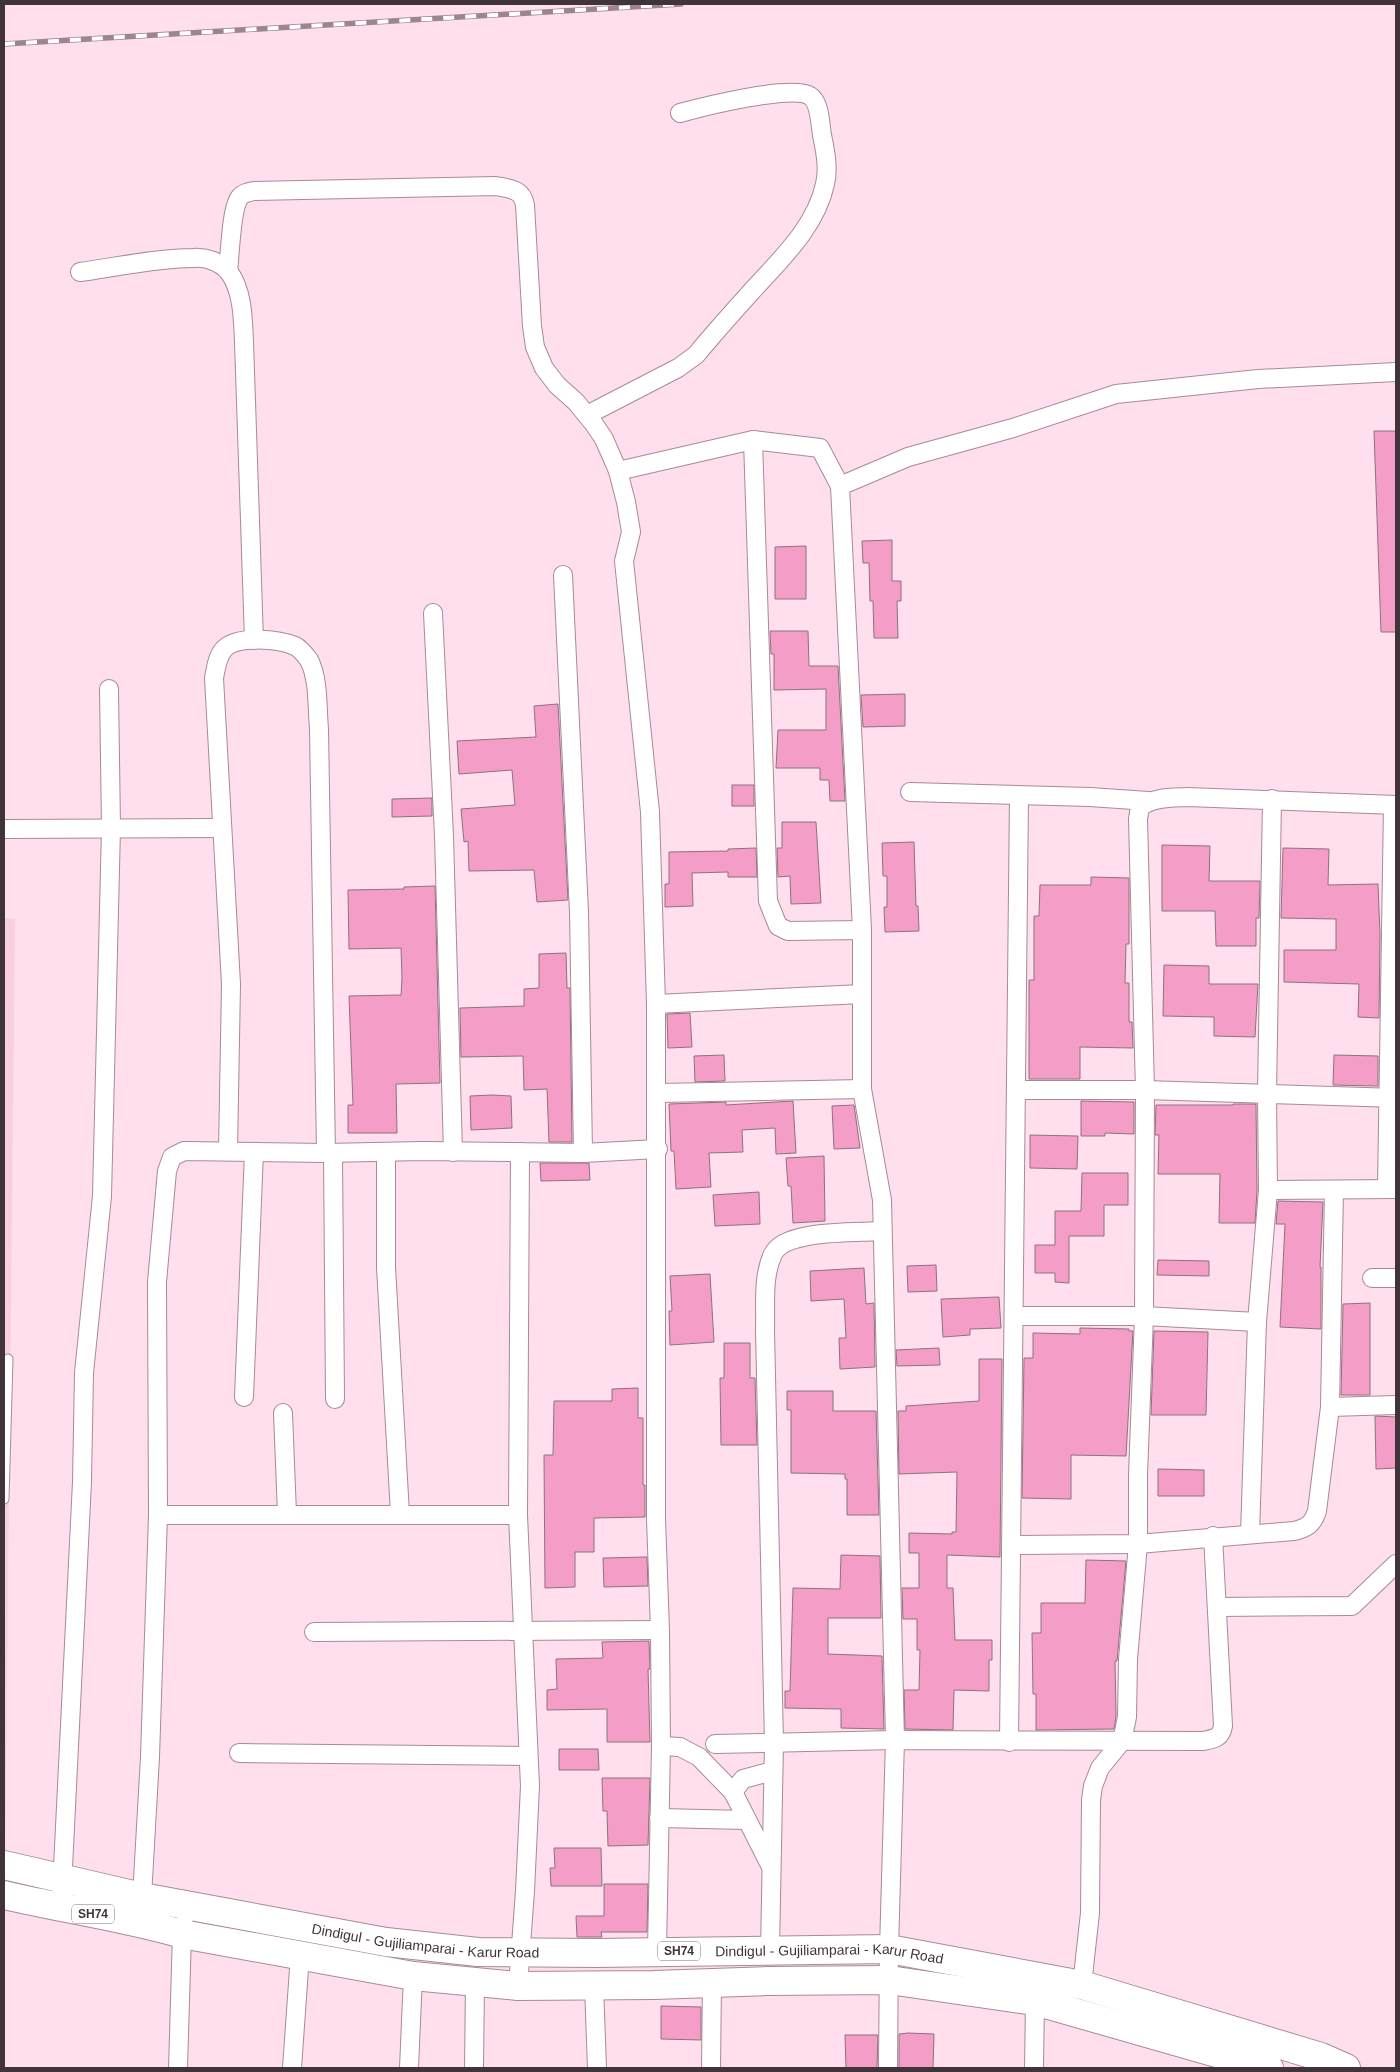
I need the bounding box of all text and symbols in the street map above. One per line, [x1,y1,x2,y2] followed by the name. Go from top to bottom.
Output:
[72,1905,114,1924] road number: SH74
[310,1920,539,1961] street label: Dindigul - Gujiliamparai - Karur Road
[715,1941,945,1967] street label: Dindigul - Gujiliamparai - Karur Road
[658,1942,700,1960] road number: SH74

